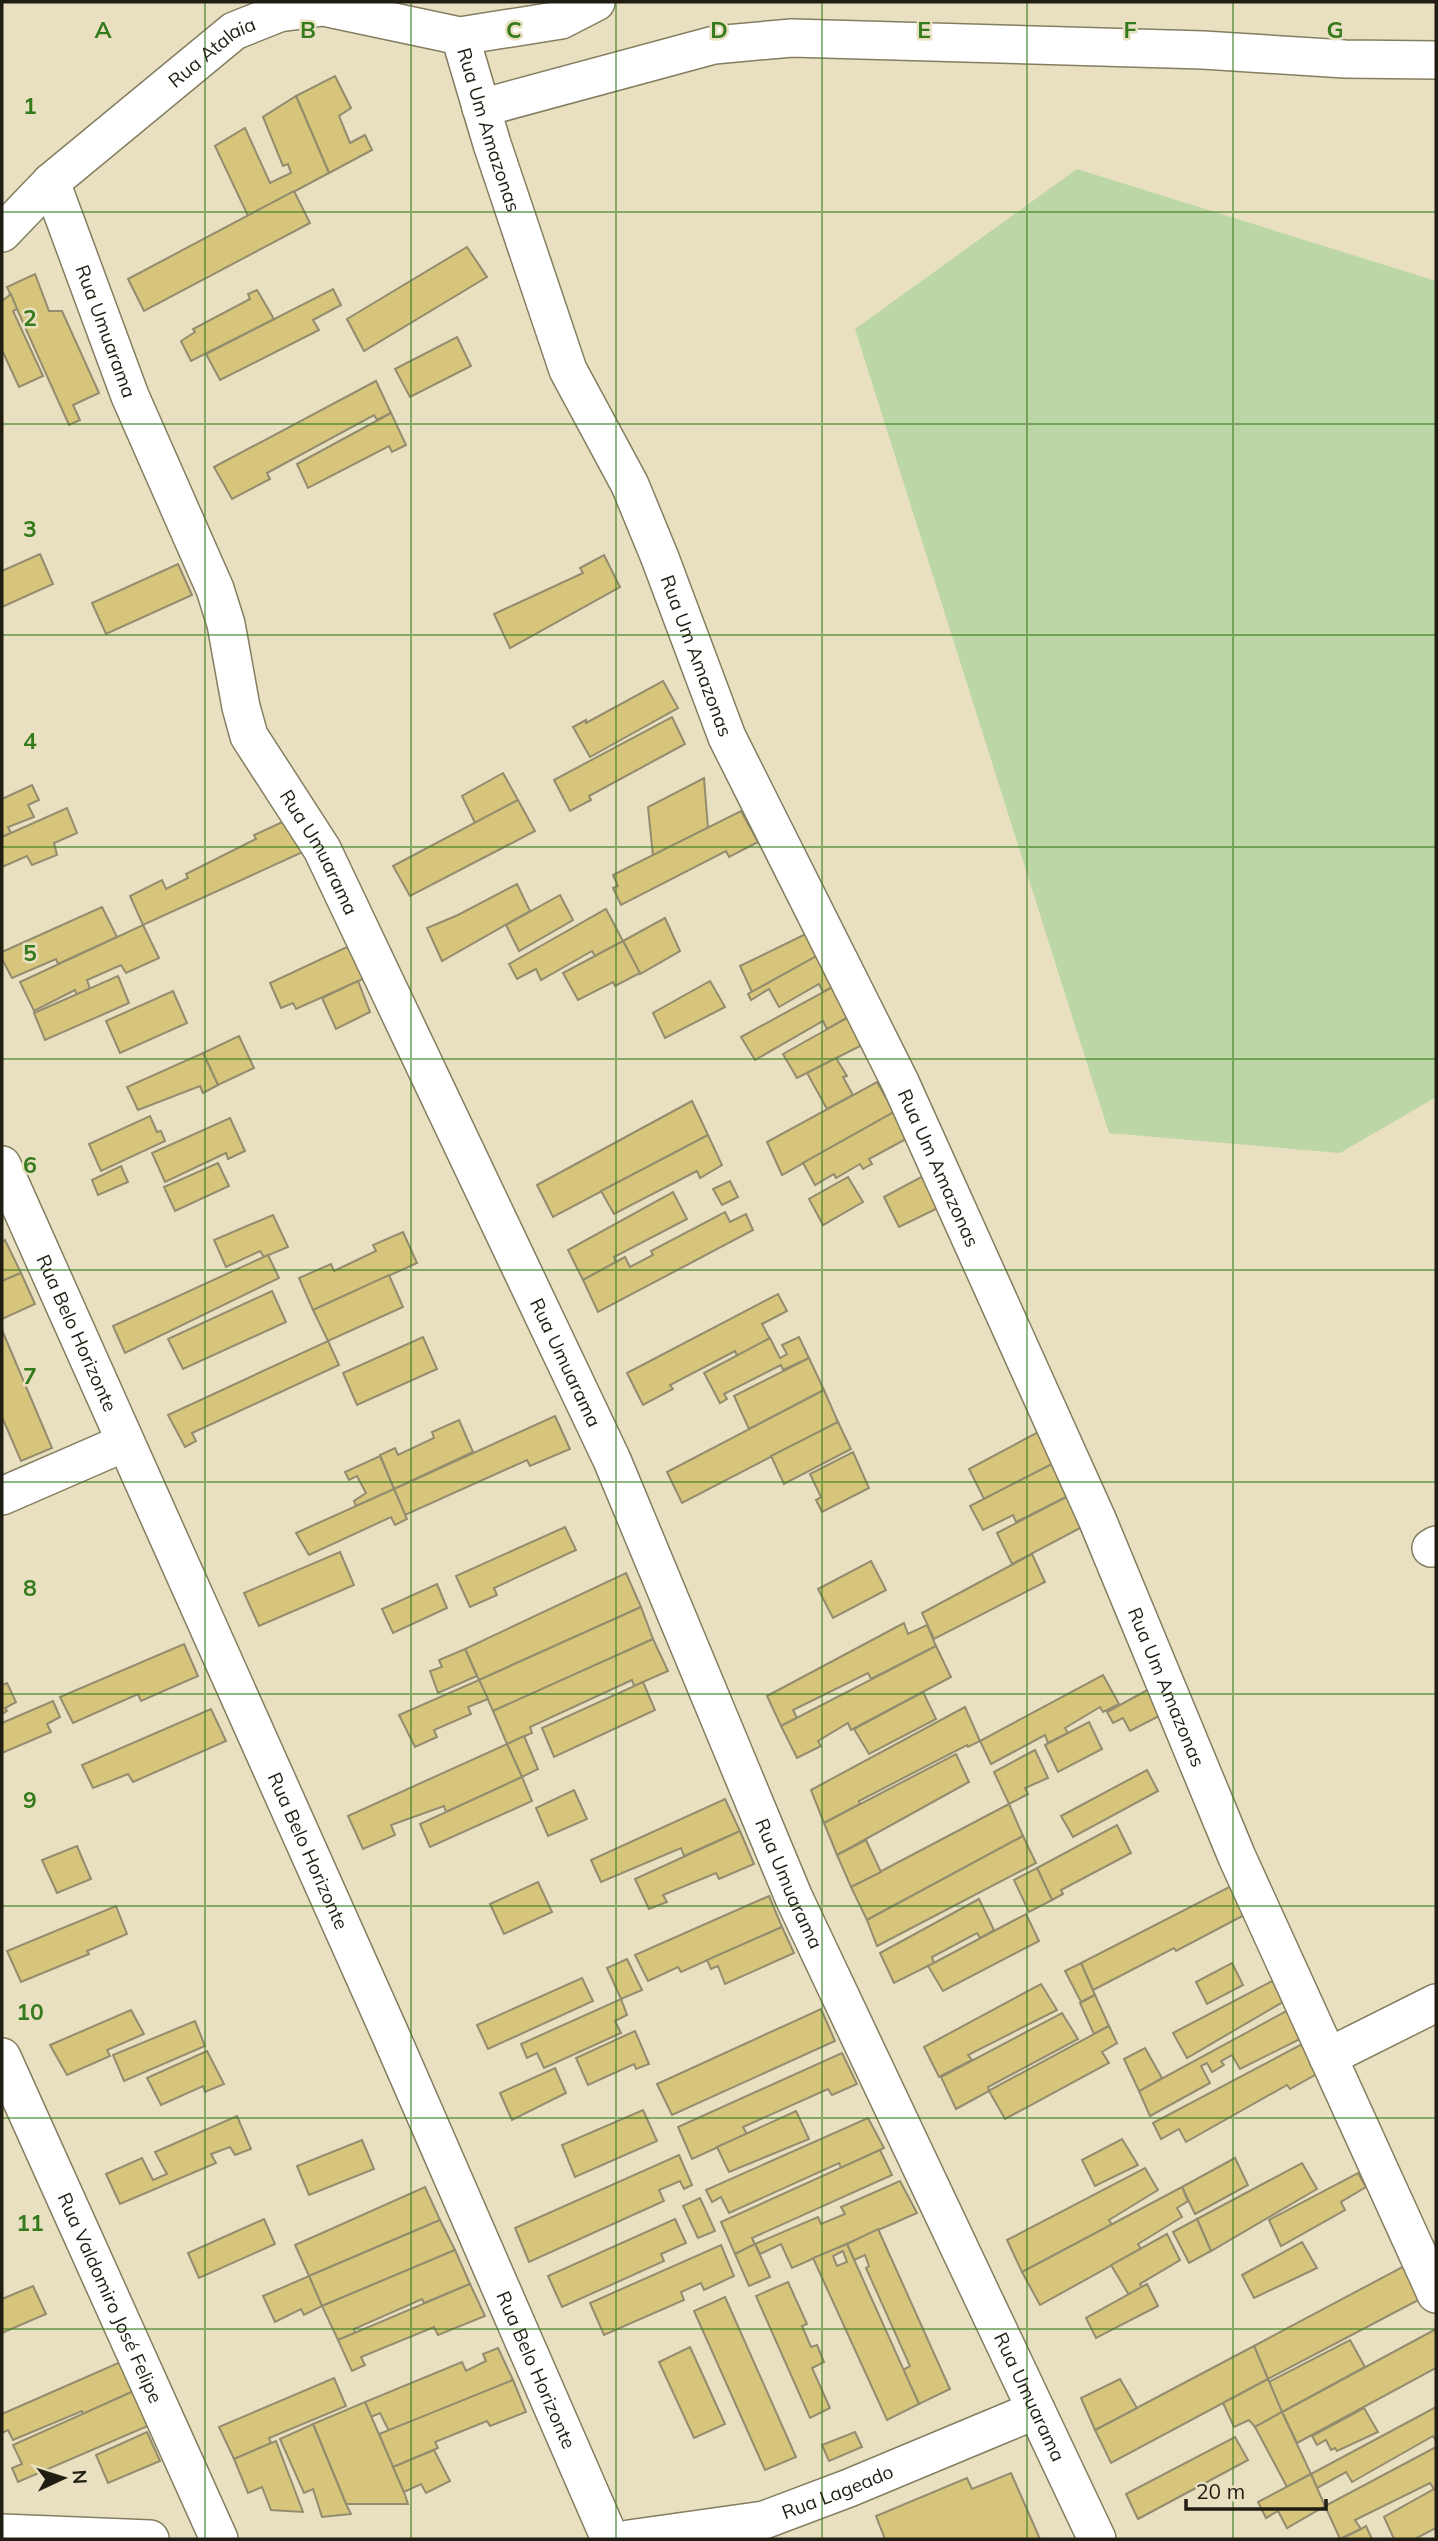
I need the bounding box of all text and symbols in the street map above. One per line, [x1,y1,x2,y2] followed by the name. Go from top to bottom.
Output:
[163,12,259,92] street label: Rua Atalaia
[94,15,112,44] text: A
[300,15,316,44] text: B
[506,15,522,44] text: C
[710,15,728,44] text: D
[917,15,931,44] text: E
[1123,15,1137,44] text: F
[1326,15,1344,44] text: G
[452,45,526,215] street label: Rua Um Amazonas
[23,91,37,120] text: 1
[71,261,142,401] street label: Rua Umuarama
[23,303,37,332] text: 2
[23,514,37,543] text: 3
[655,572,738,740] street label: Rua Um Amazonas
[23,726,37,755] text: 4
[275,785,363,918] street label: Rua Umuarama
[23,938,37,967] text: 5
[893,1085,985,1251] street label: Rua Um Amazonas
[23,1150,37,1179] text: 6
[32,1251,123,1415] street label: Rua Belo Horizonte
[525,1294,607,1431] street label: Rua Umuarama
[23,1361,37,1390] text: 7
[23,1573,37,1602] text: 8
[1123,1604,1210,1770] street label: Rua Um Amazonas
[263,1768,354,1933] street label: Rua Belo Horizonte
[23,1785,37,1814] text: 9
[750,1815,828,1952] street label: Rua Umuarama
[16,1997,44,2026] text: 10
[53,2189,168,2407] street label: Rua Valdomiro José Felipe
[16,2208,44,2237] text: 11
[491,2287,581,2452] street label: Rua Belo Horizonte
[989,2328,1070,2465] street label: Rua Umuarama
[28,2443,98,2513] north arrow
[778,2459,897,2524] street label: Rua Lageado
[1186,2468,1326,2512] scale bar
[67,2469,92,2485] text: N
[1196,2478,1245,2504] text: 20 m

